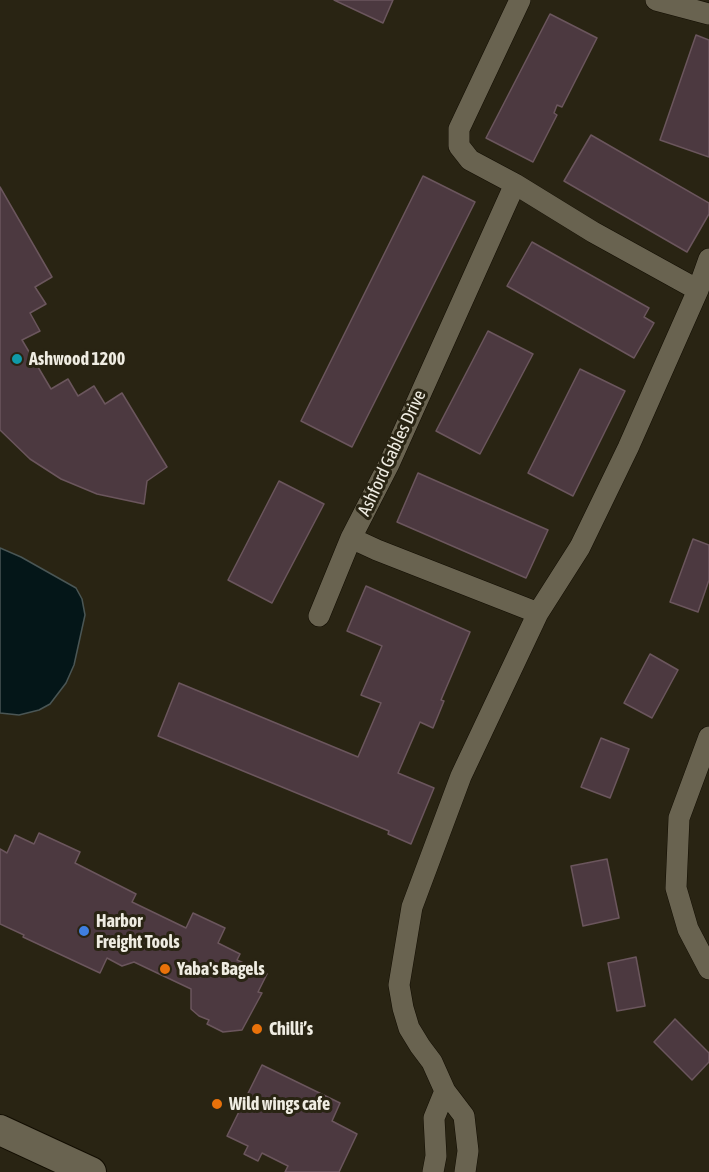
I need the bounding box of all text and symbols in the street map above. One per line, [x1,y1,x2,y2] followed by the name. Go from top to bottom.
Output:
[29,348,125,370] place label: Ashwood 1200
[10,352,24,366] marker: Ashwood 1200
[353,387,431,519] street label: Ashford Gables Drive
[96,910,180,952] place label: Harbor Freight Tools
[77,924,91,938] marker: Harbor Freight Tools
[177,958,265,980] place label: Yaba's Bagels
[158,962,172,976] marker: Yaba's Bagels
[269,1018,313,1040] place label: Chilli’s
[250,1022,264,1036] marker: Chilli’s
[229,1093,330,1115] place label: Wild wings cafe
[210,1097,224,1111] marker: Wild wings cafe

